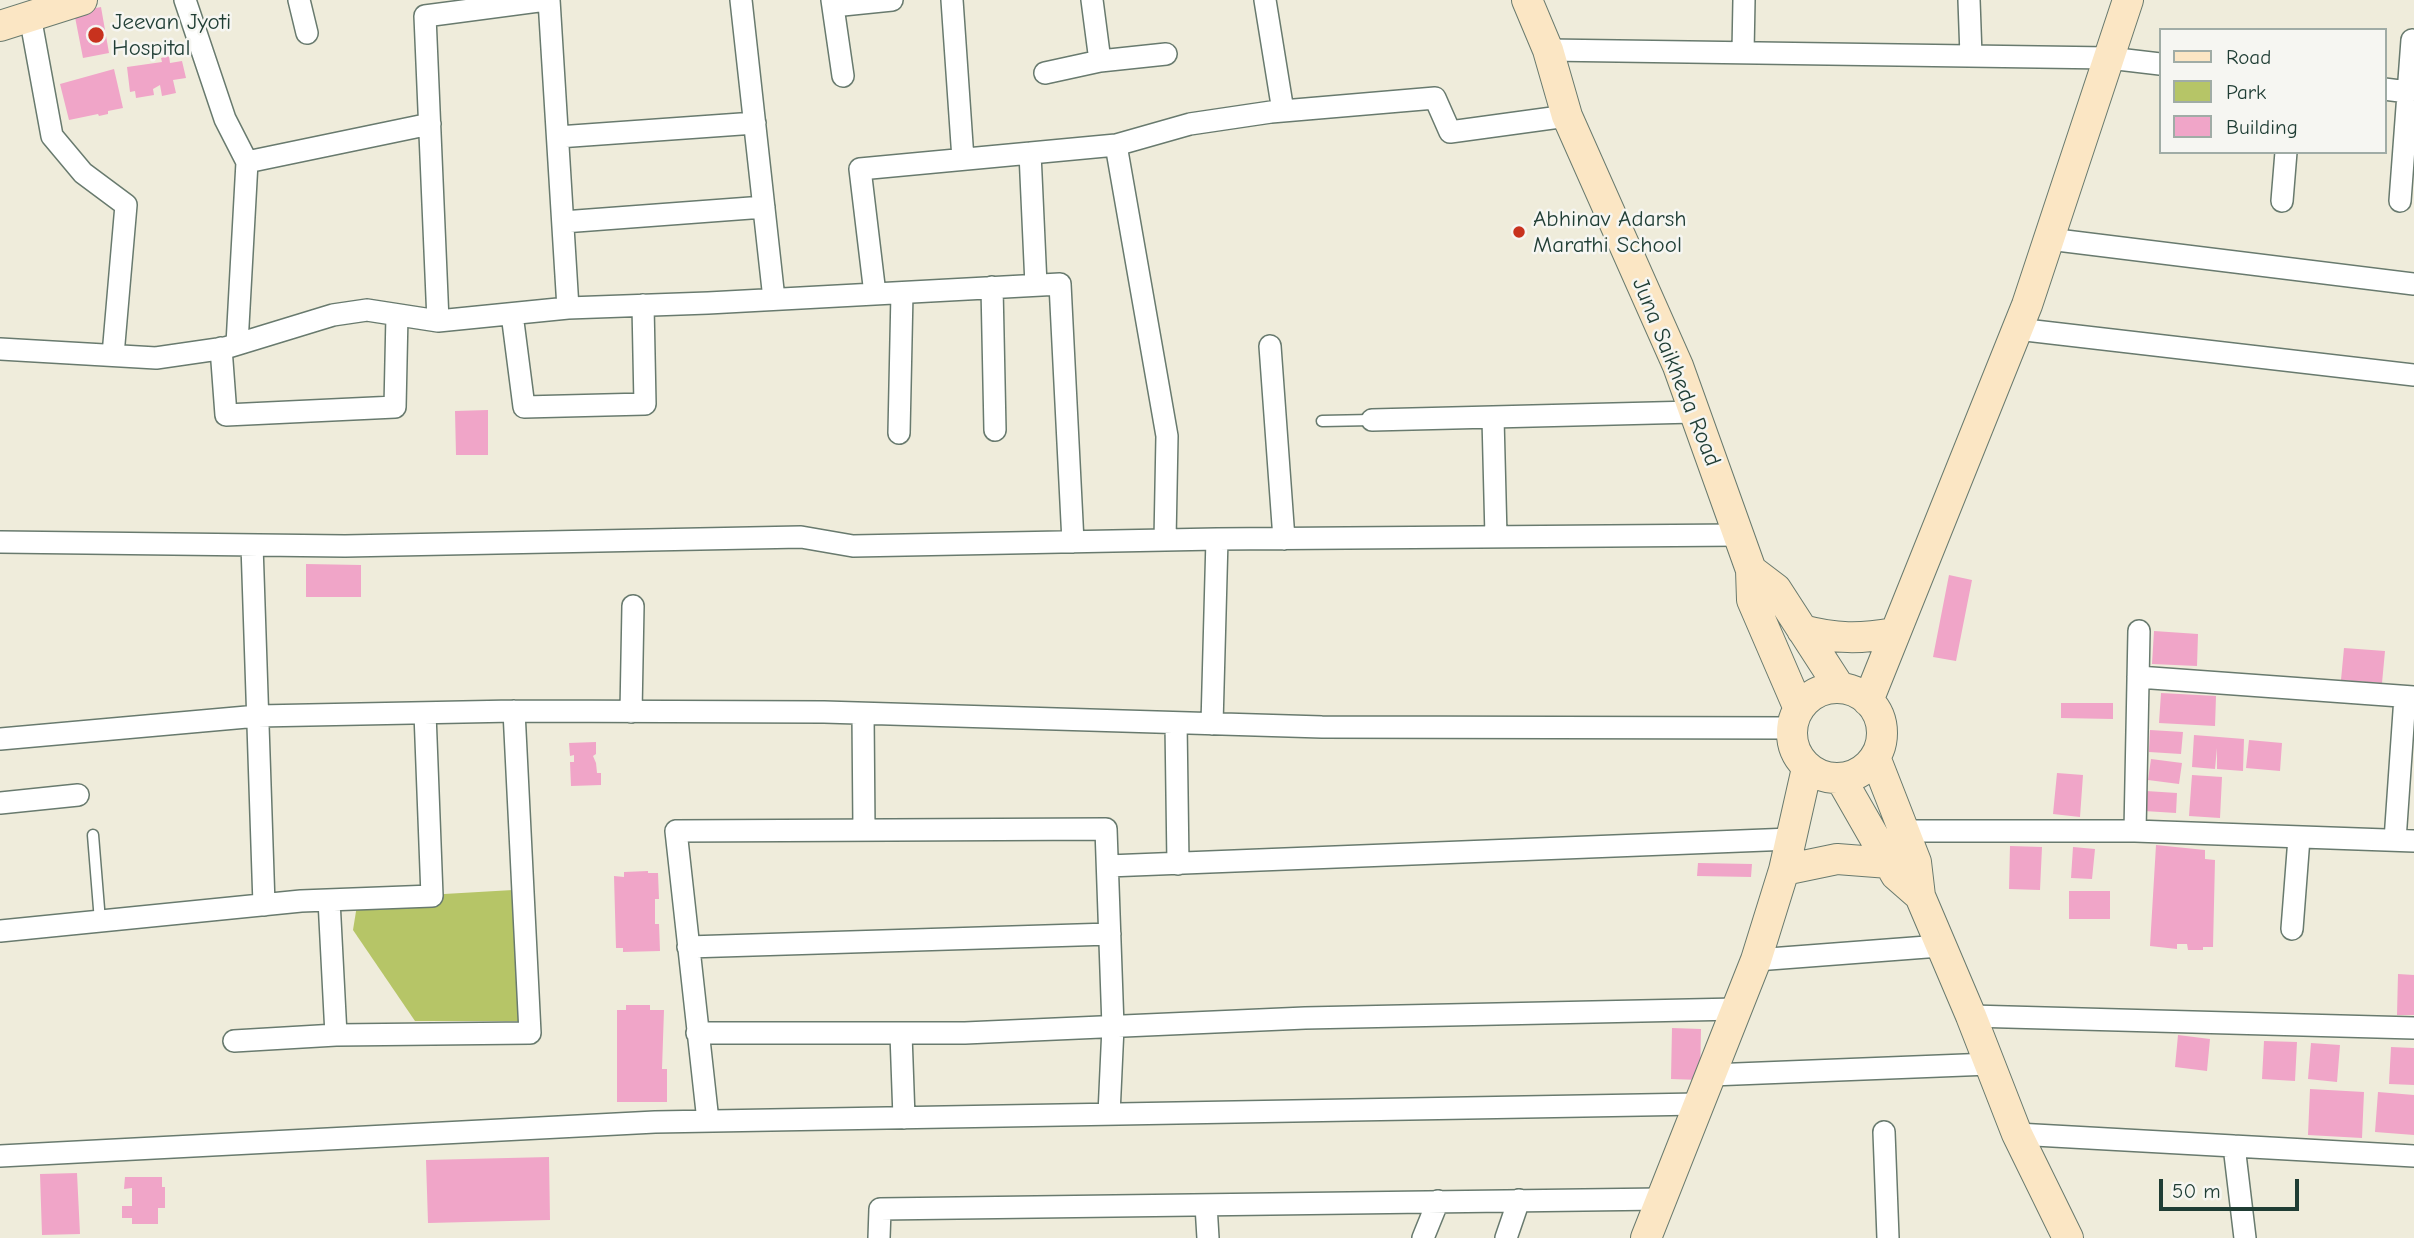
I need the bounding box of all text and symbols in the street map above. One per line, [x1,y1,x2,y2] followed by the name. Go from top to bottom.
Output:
[112,8,231,62] place label: Jeevan Jyoti Hospital
[86,25,106,45] marker: Jeevan Jyoti Hospital
[2158,28,2386,154] legend
[2226,45,2271,69] text: Road
[2226,80,2266,104] text: Park
[2226,115,2298,139] text: Building
[1533,205,1687,259] place label: Abhinav Adarsh Marathi School
[1511,224,1527,240] marker: Abhinav Adarsh Marathi School
[1626,274,1726,470] street label: Juna Saikheda Road
[2162,1164,2302,1208] scale bar
[2172,1179,2221,1203] text: 50 m

